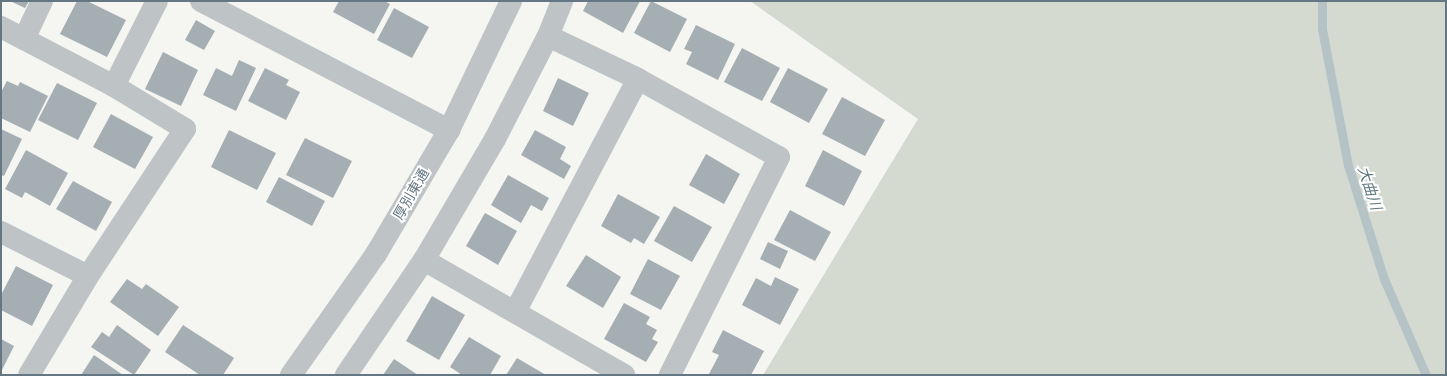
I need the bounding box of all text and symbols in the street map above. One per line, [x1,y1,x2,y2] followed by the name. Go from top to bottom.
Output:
[1354,164,1386,212] water label: 大曲川
[390,166,432,222] street label: 厚別東通

